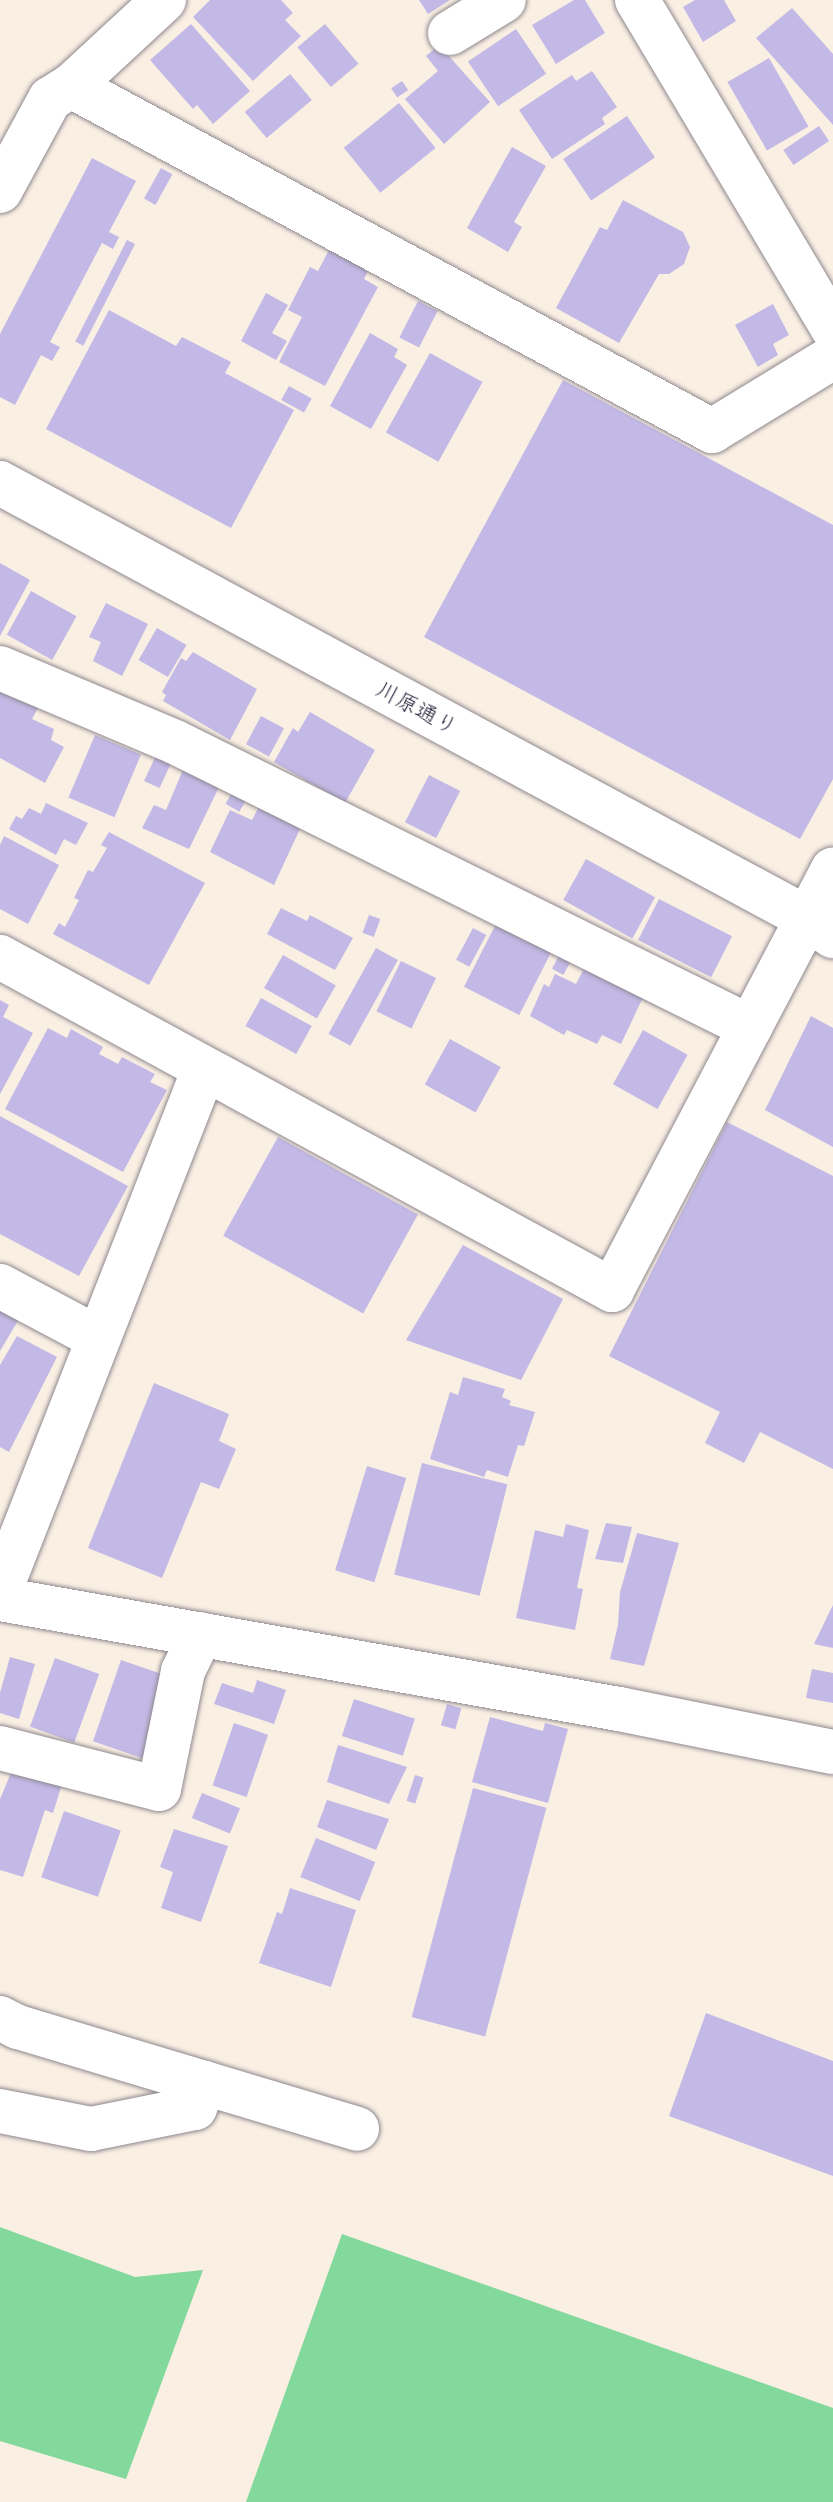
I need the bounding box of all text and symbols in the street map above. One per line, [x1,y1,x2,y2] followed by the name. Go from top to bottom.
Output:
[372,676,462,740] street label: 川原通り

